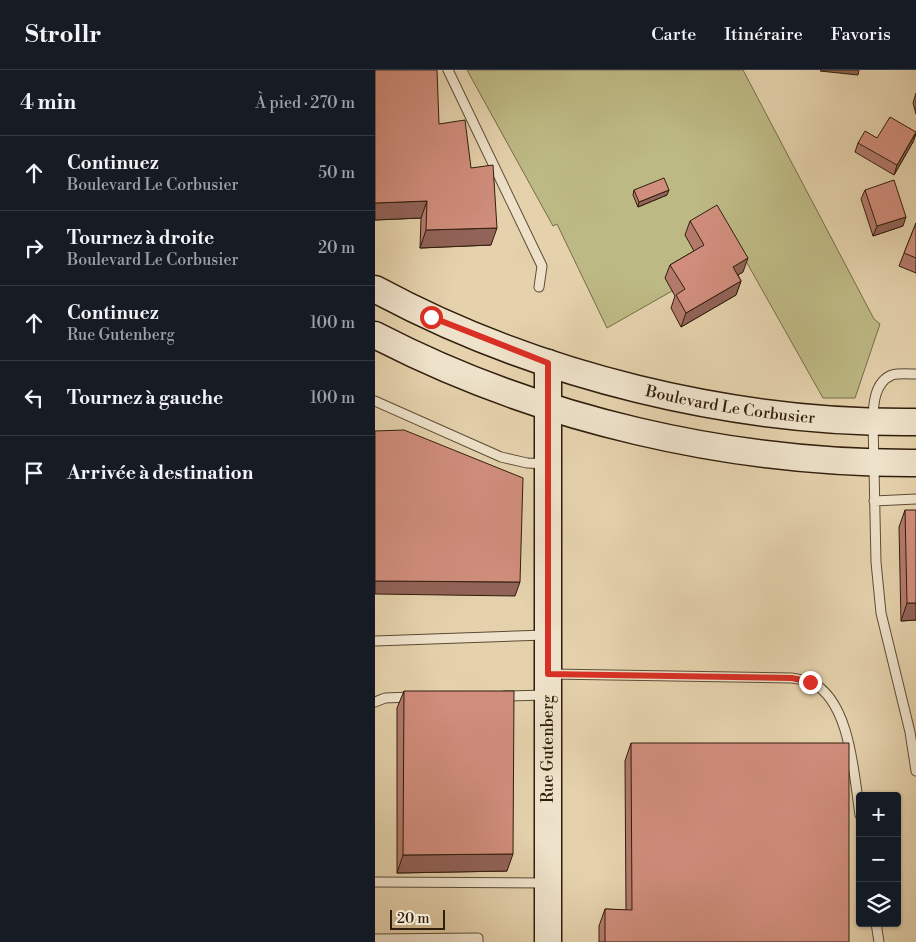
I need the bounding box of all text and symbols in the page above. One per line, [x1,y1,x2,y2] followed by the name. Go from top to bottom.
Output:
[25,20,101,50] text: Strollr
[651,23,696,46] text: Carte
[724,23,803,46] text: Itinéraire
[831,23,891,46] text: Favoris
[20,90,76,116] text: 4 min
[255,93,355,113] text: À pied · 270 m
[67,151,159,175] text: Continuez
[20,159,48,187] icon: ahead
[318,163,355,183] text: 50 m
[67,175,239,195] text: Boulevard Le Corbusier
[67,226,214,250] text: Tournez à droite
[20,234,48,262] icon: right
[318,238,355,258] text: 20 m
[67,250,239,270] text: Boulevard Le Corbusier
[67,301,159,325] text: Continuez
[420,306,443,329] route start
[20,309,48,337] icon: ahead
[310,313,355,333] text: 100 m
[67,325,175,345] text: Rue Gutenberg
[643,381,816,428] street label: Boulevard Le Corbusier
[20,384,48,412] icon: left
[67,386,223,410] text: Tournez à gauche
[310,388,355,408] text: 100 m
[20,459,48,487] icon: arrive
[67,461,253,485] text: Arrivée à destination
[799,671,822,694] route end
[538,694,558,803] street label: Rue Gutenberg
[856,792,901,927] map controls
[856,792,901,837] button: +
[856,837,901,882] button: −
[856,882,901,927] button: layers
[390,907,445,930] scale bar
[397,910,429,928] text: 20 m

